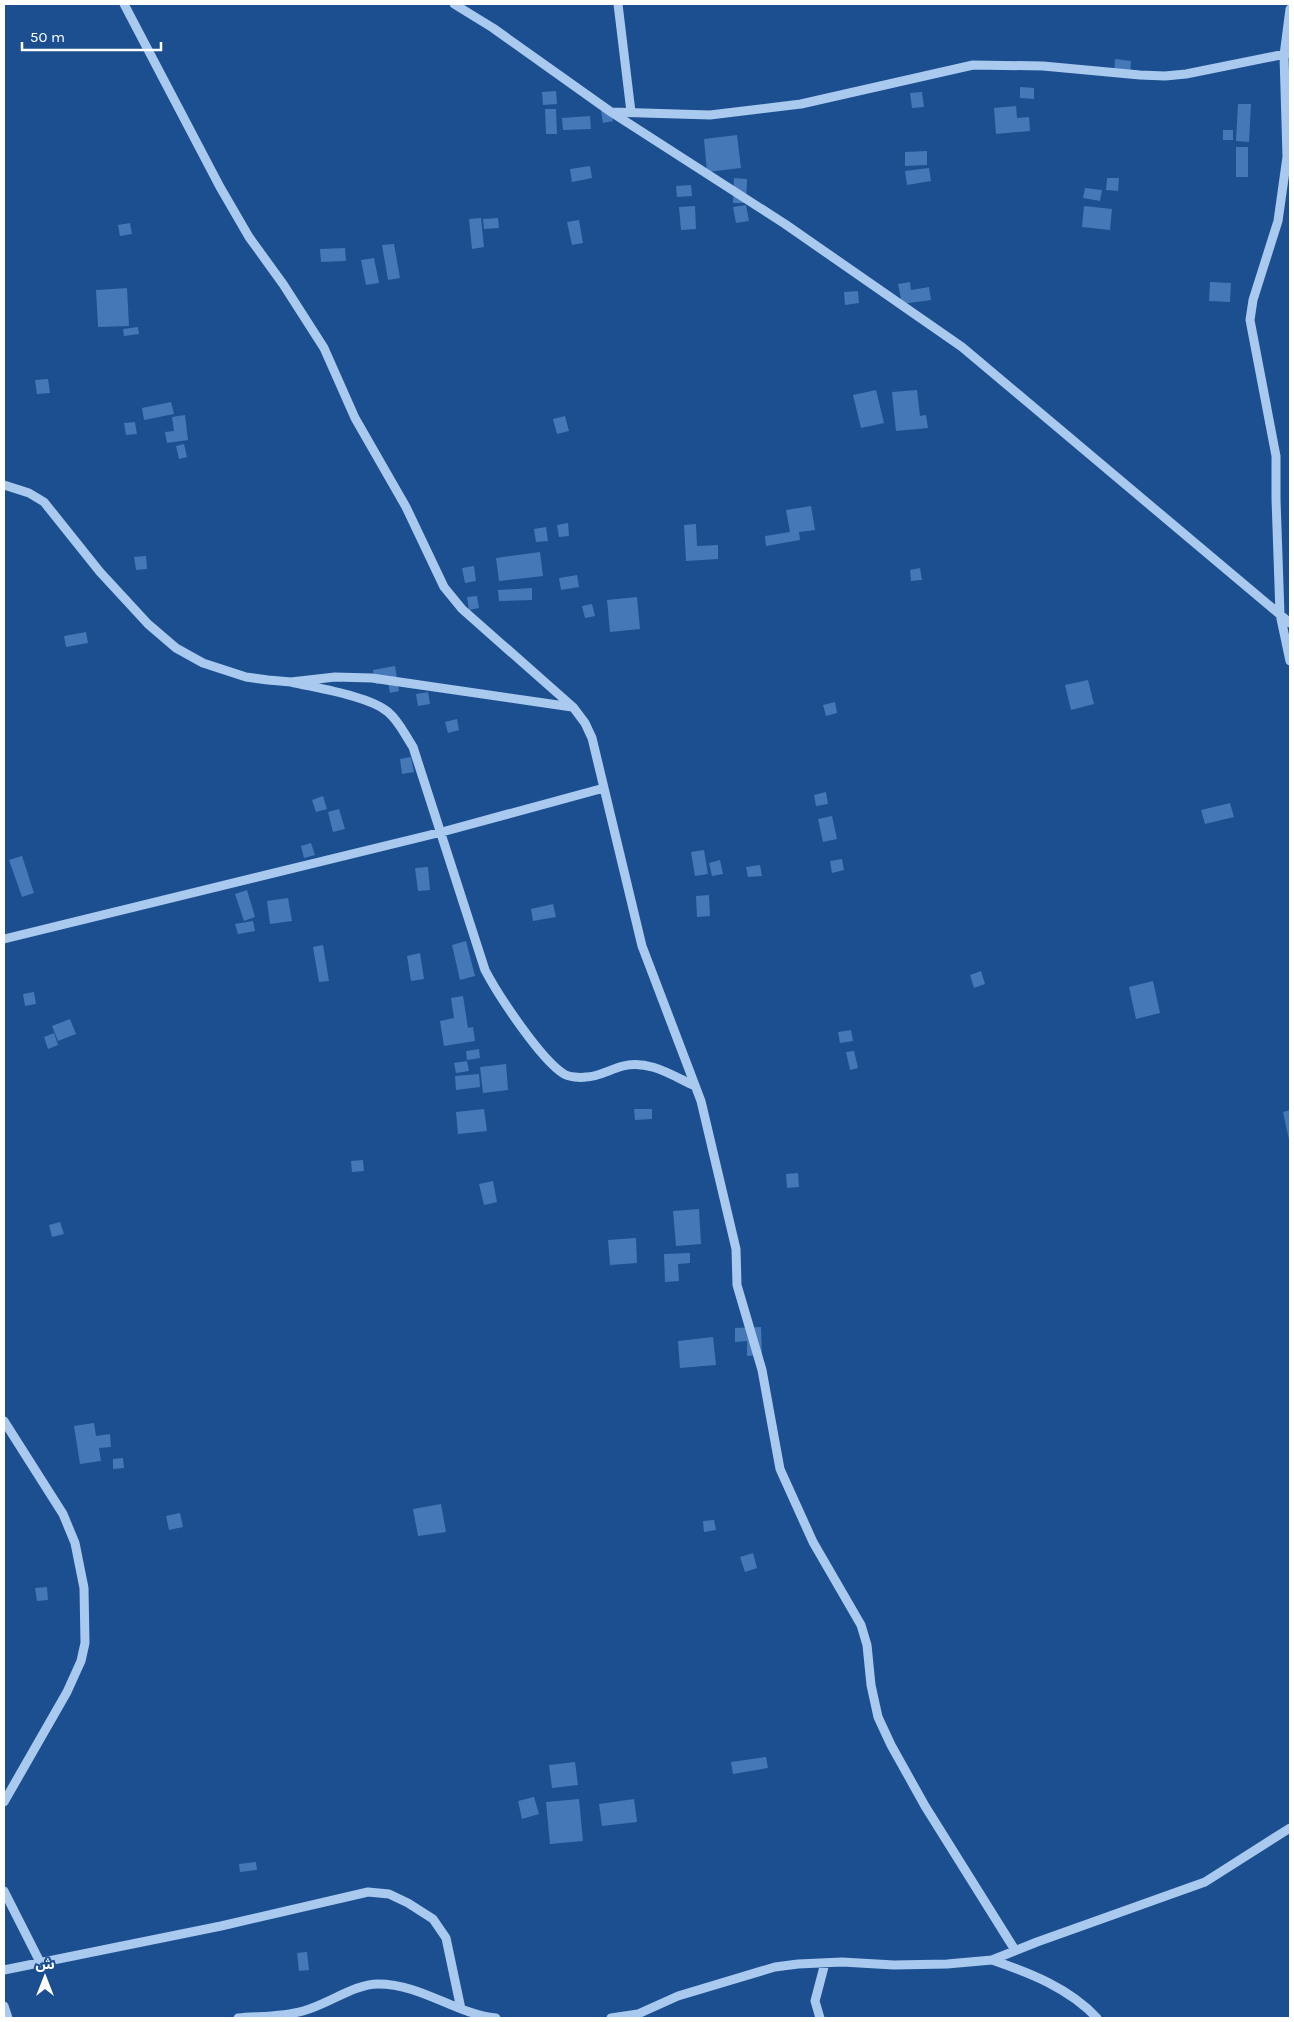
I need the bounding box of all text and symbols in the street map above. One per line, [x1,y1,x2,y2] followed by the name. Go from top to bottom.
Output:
[22,20,161,52] scale bar
[30,28,65,46] text: 50 m
[20,1952,70,2002] north arrow
[35,1956,55,1973] text: ش

